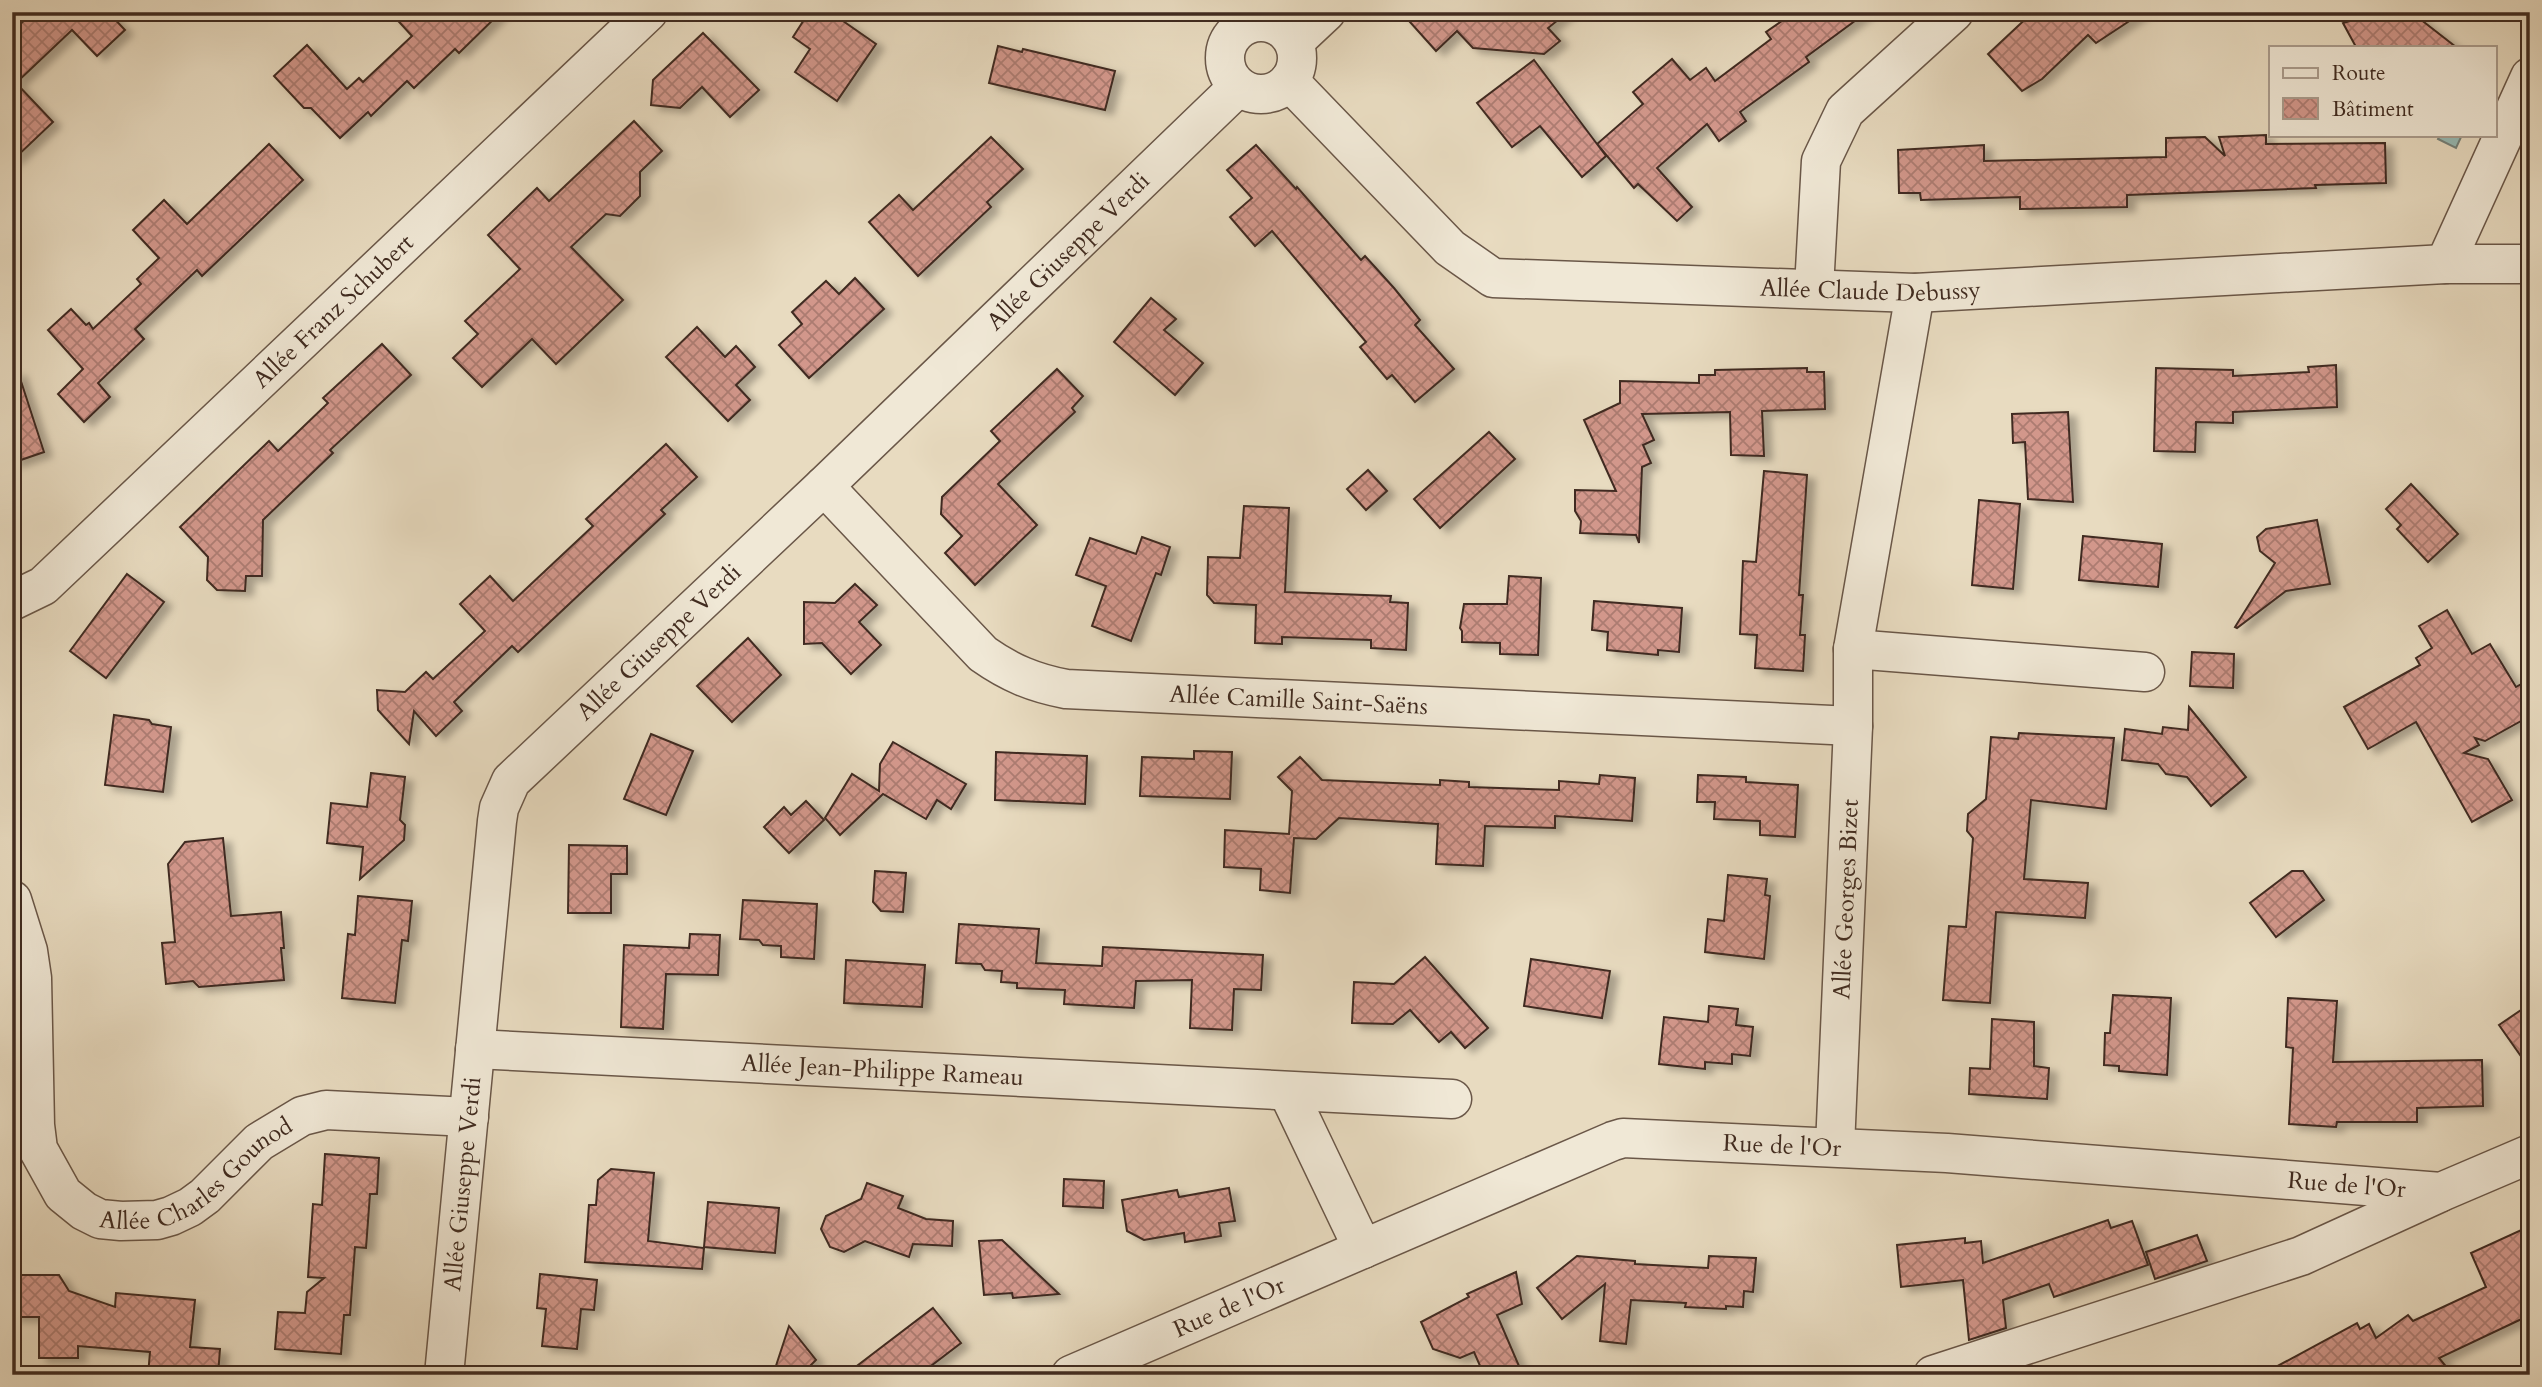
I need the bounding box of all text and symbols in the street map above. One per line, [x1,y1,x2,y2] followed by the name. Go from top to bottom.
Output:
[2269,46,2496,136] legend
[2332,59,2386,88] text: Route
[2332,95,2414,124] text: Bâtiment
[979,165,1157,338] street label: Allée Giuseppe Verdi
[245,227,421,396] street label: Allée Franz Schubert
[1759,271,1982,310] street label: Allée Claude Debussy
[569,556,749,728] street label: Allée Giuseppe Verdi
[1168,678,1429,723] street label: Allée Camille Saint-Saëns
[1825,798,1867,1000] street label: Allée Georges Bizet
[740,1047,1025,1094] street label: Allée Jean-Philippe Rameau
[436,1075,489,1293] street label: Allée Giuseppe Verdi
[98,1109,299,1238] street label: Allée Charles Gounod
[1722,1127,1842,1165] street label: Rue de l'Or
[2286,1164,2407,1206] street label: Rue de l'Or
[1168,1269,1290,1346] street label: Rue de l'Or

